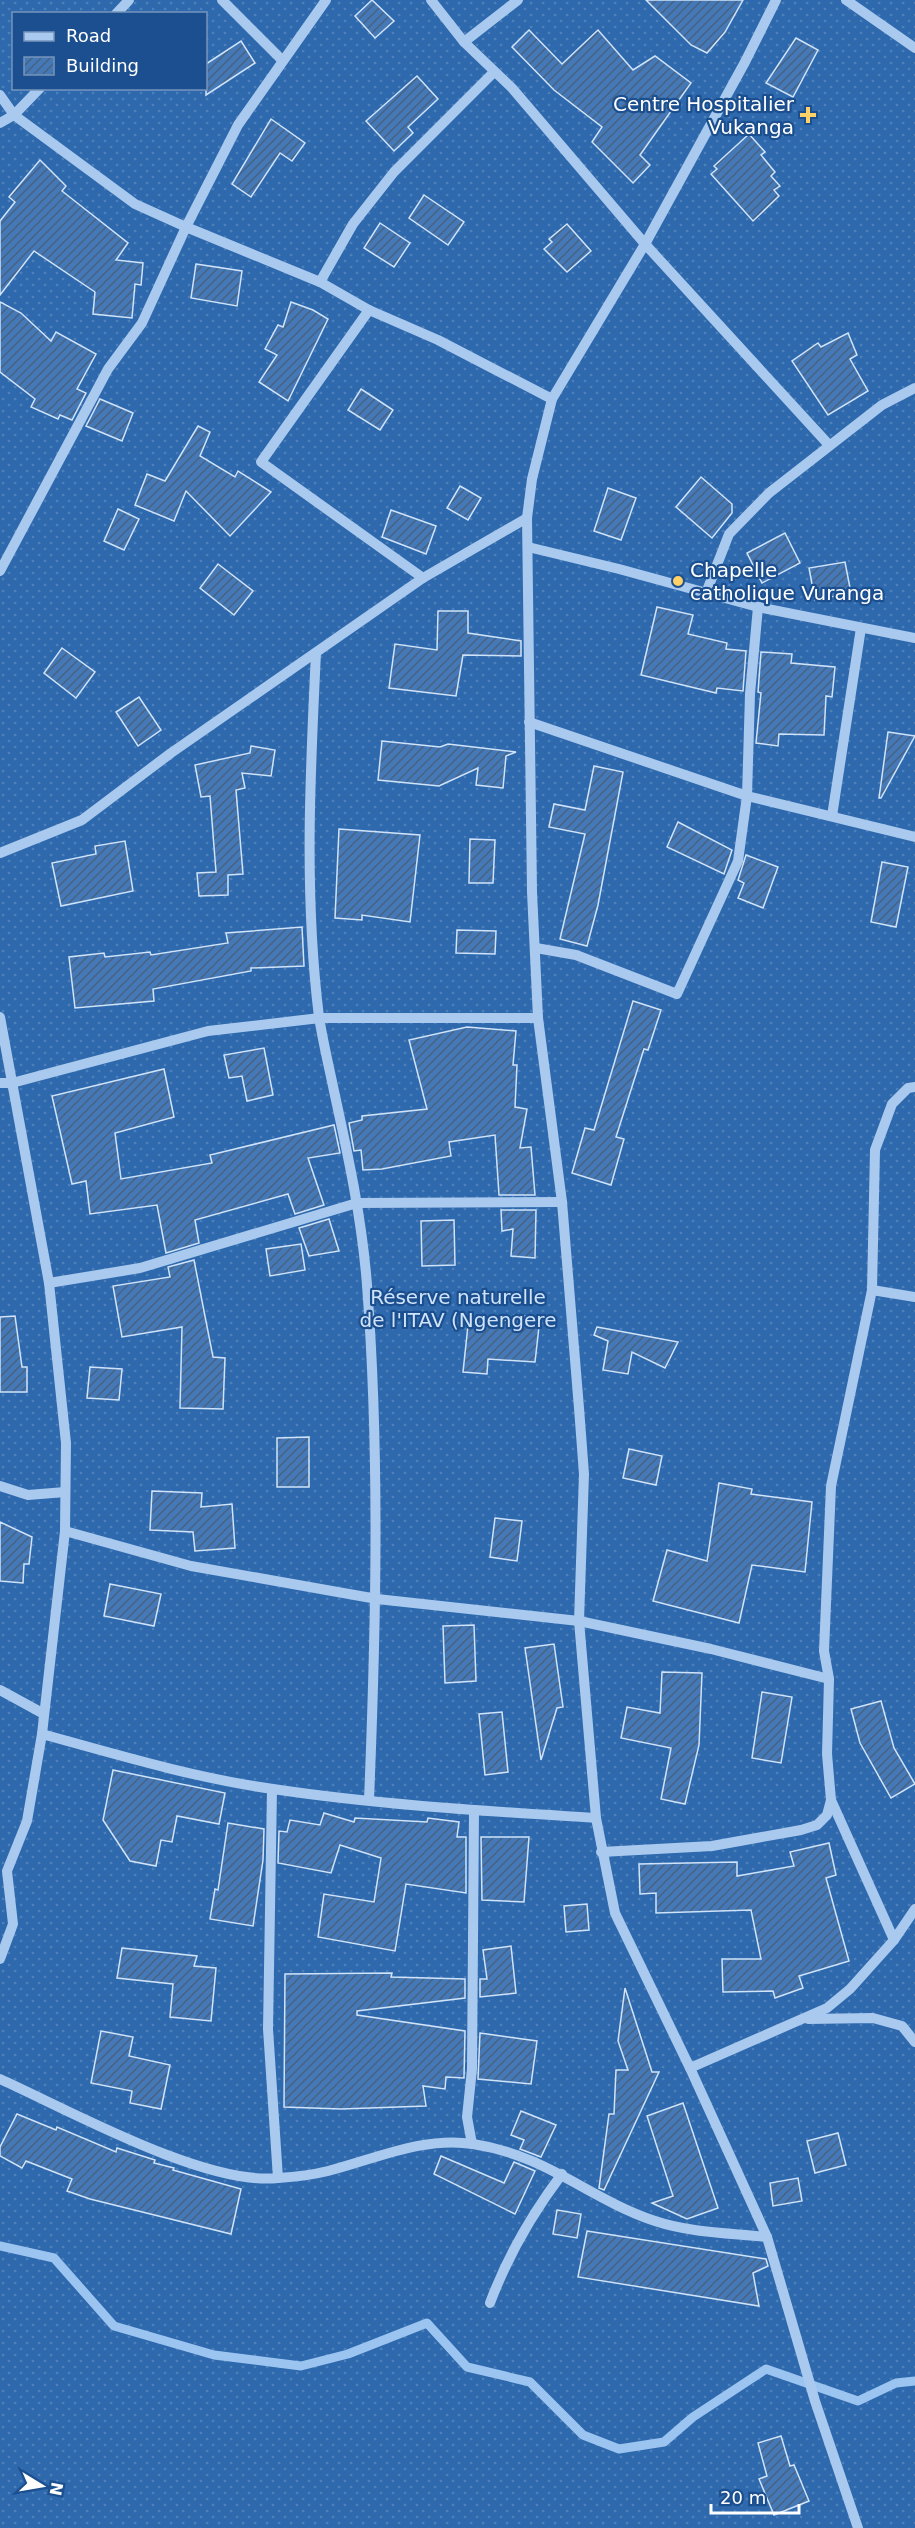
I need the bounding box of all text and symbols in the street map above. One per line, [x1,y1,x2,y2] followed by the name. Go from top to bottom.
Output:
[12,12,207,90] legend
[66,25,111,46] text: Road
[66,55,139,76] text: Building
[613,92,795,139] place label: Centre Hospitalier Vukanga
[799,106,817,124] marker: Centre Hospitalier Vukanga
[690,558,884,605] place label: Chapelle catholique Vuranga
[671,574,685,588] marker: Chapelle catholique Vuranga
[360,1285,556,1332] park label: Réserve naturelle de l'ITAV (Ngengere
[12,2456,72,2516] north arrow
[711,2477,800,2515] scale bar
[46,2480,67,2497] text: N
[720,2487,766,2508] text: 20 m

